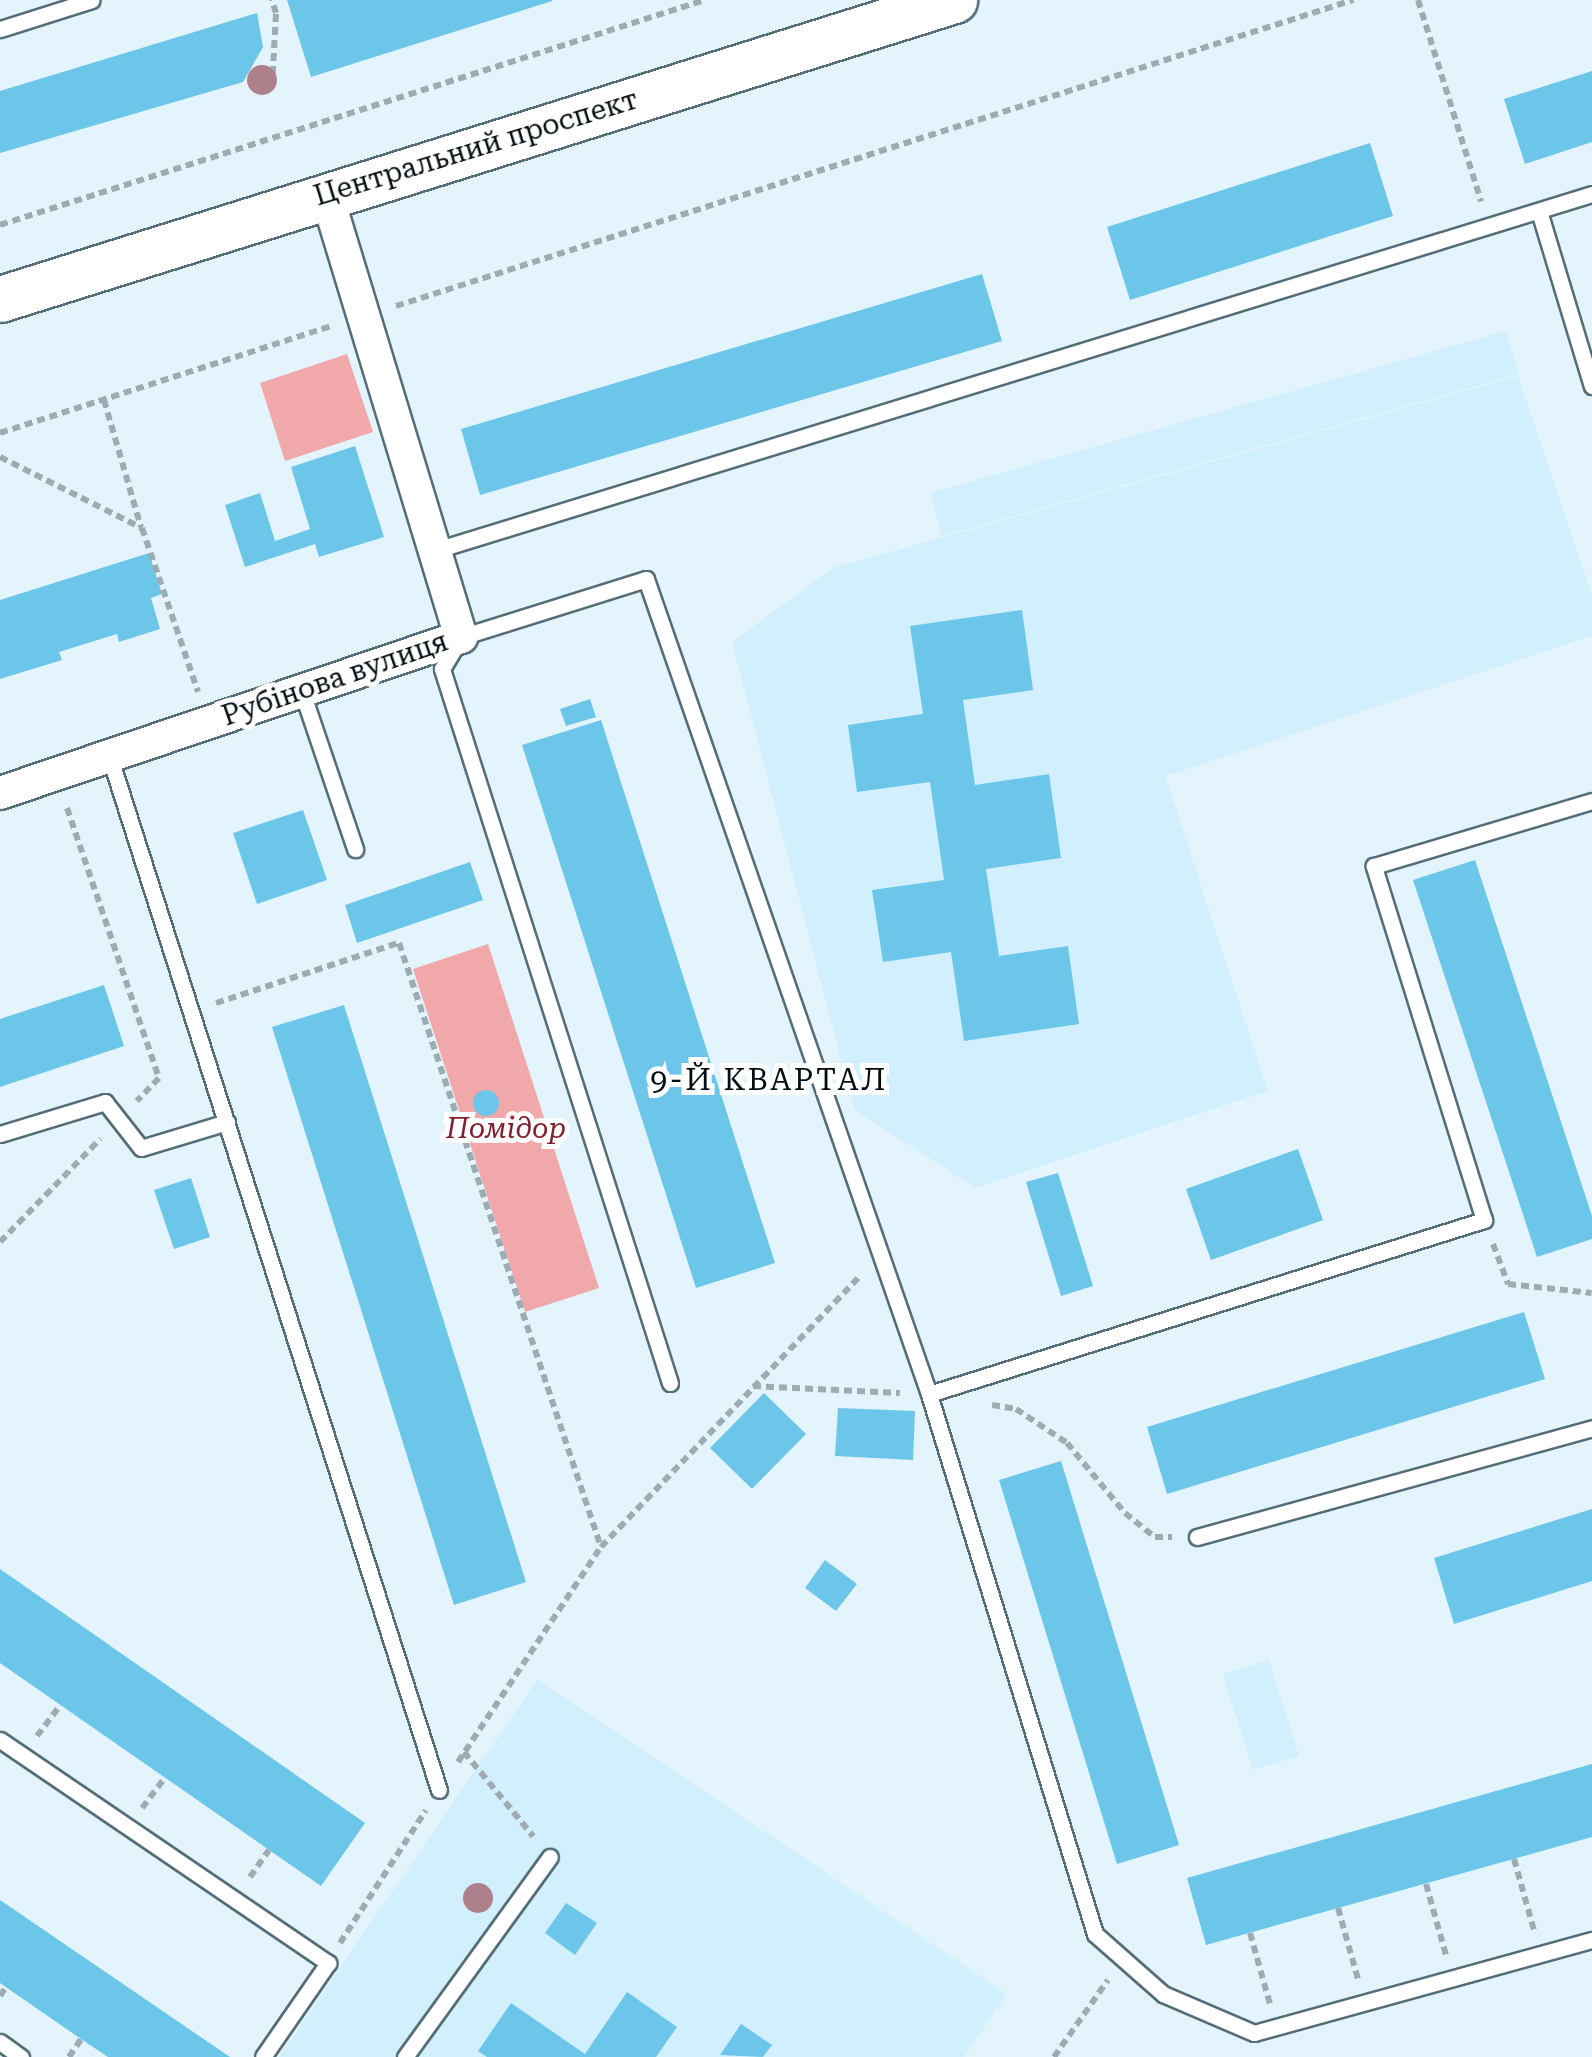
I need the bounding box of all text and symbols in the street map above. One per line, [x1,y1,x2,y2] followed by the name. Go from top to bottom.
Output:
[310,83,642,213] street label: Центральний проспект
[218,625,452,733] street label: Рубінова вулиця
[650,1062,888,1098] district label: 9-Й КВАРТАЛ
[446,1112,566,1146] park label: Помідор

